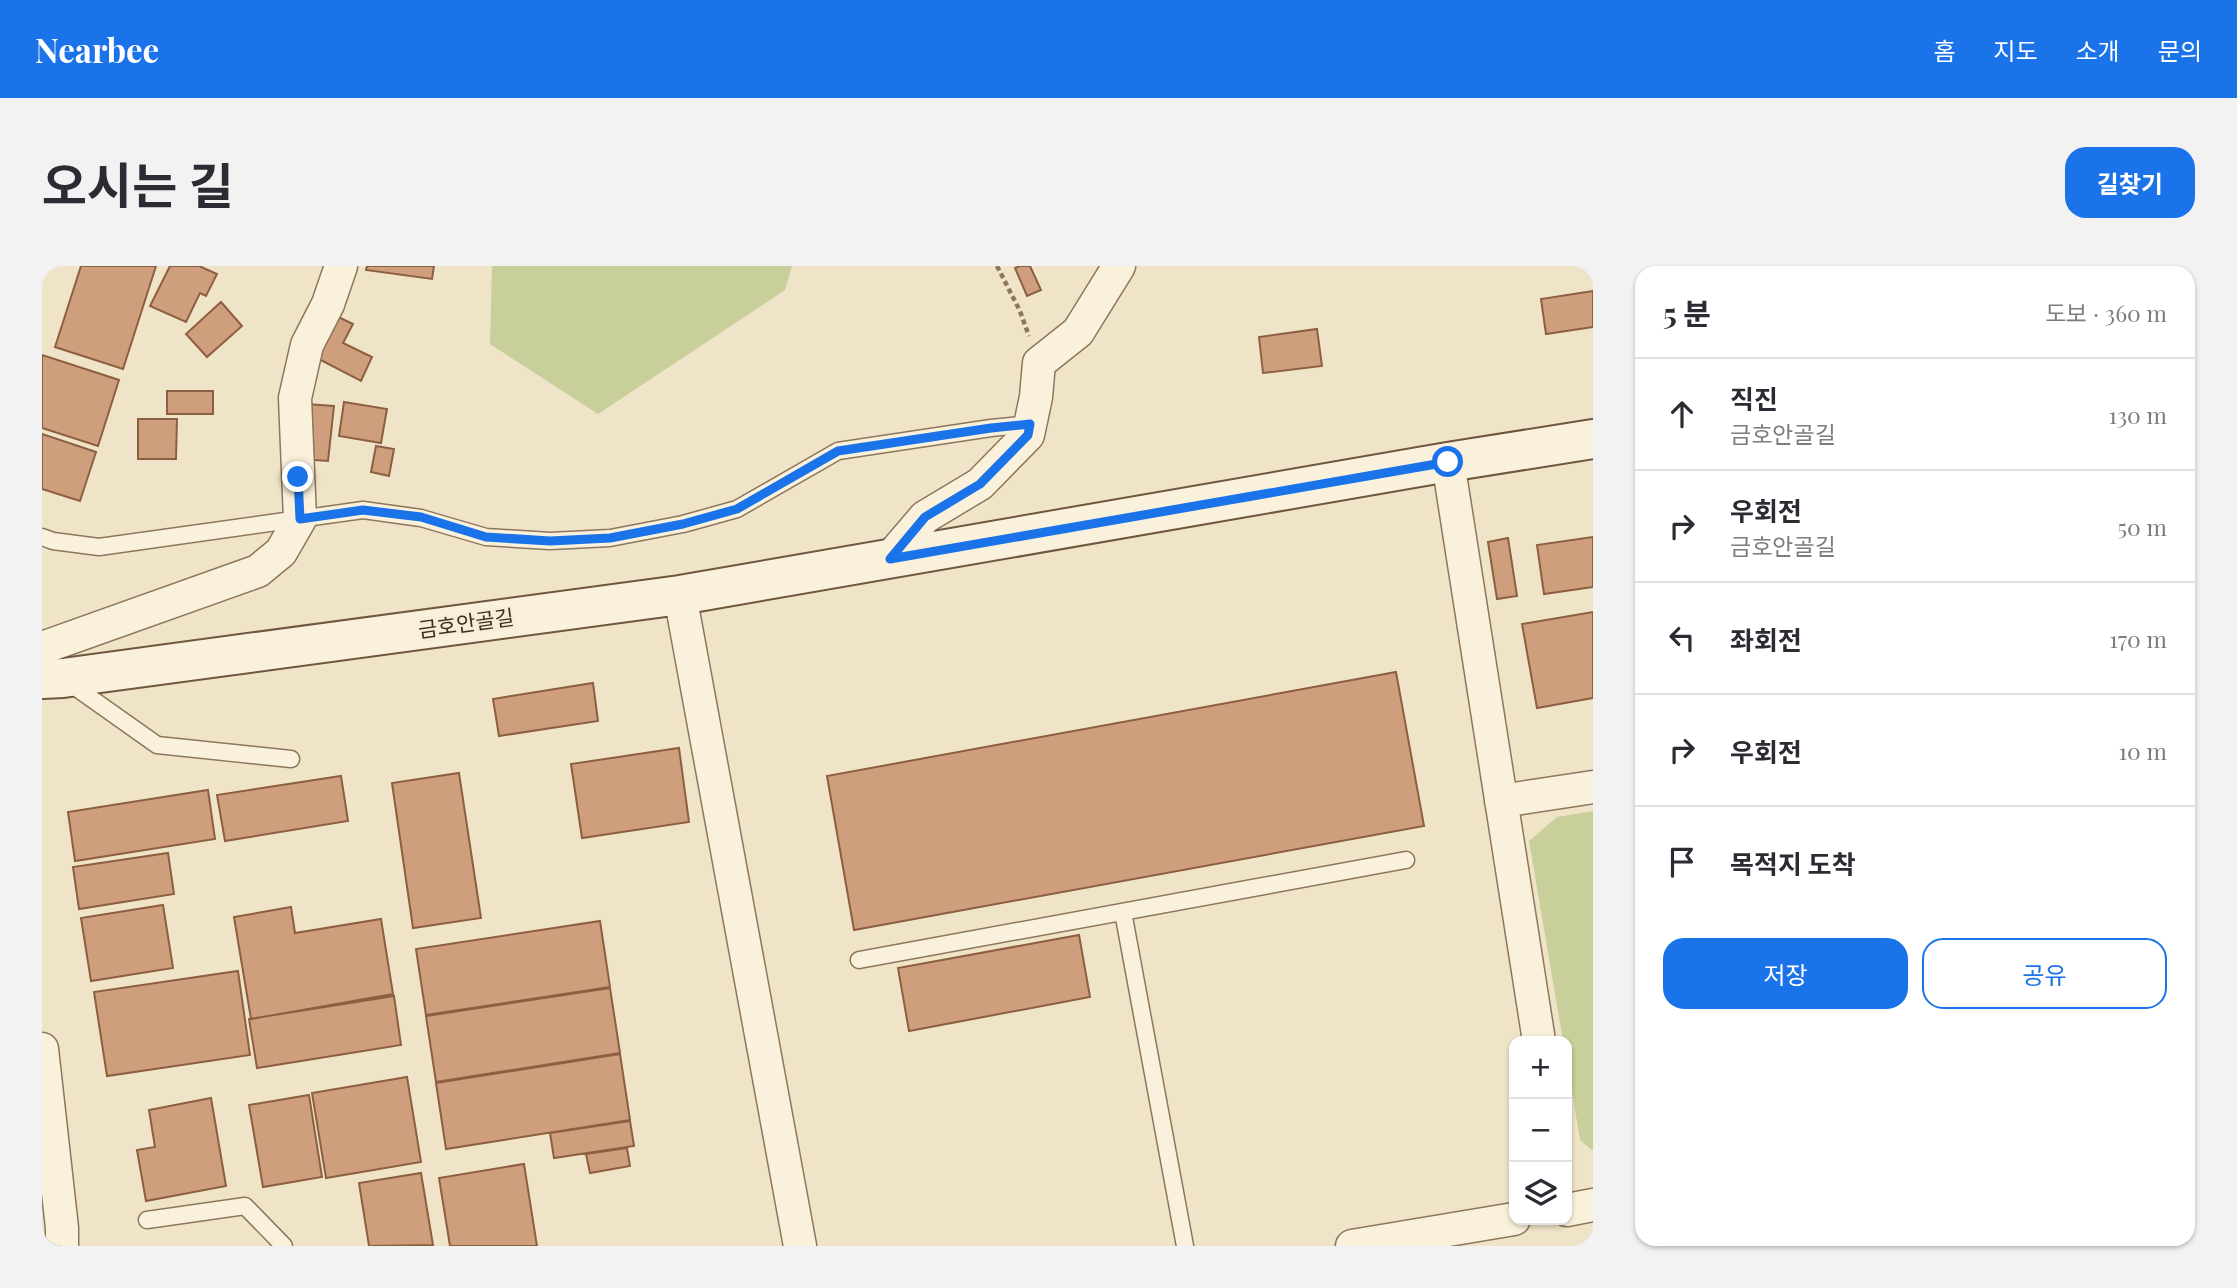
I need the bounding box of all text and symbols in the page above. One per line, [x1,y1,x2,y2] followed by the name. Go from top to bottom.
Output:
[35,27,159,71] text: Nearbee
[1933,34,1955,66] text: 홈
[1993,34,2038,66] text: 지도
[2076,34,2120,66] text: 소개
[2158,34,2202,66] text: 문의
[2065,147,2195,218] button: 길찾기
[42,151,234,216] text: 오시는 길
[1663,293,1711,333] text: 5 분
[2045,297,2167,328] text: 도보 · 360 m
[1730,381,1778,416] text: 직진
[1663,395,1701,433] icon: ahead
[2109,399,2167,430] text: 130 m
[1730,418,1836,449] text: 금호안골길
[1432,446,1463,477] route start
[282,461,313,492] route end
[1730,493,1802,528] text: 우회전
[1663,507,1701,545] icon: right
[2118,511,2167,542] text: 50 m
[1730,530,1836,561] text: 금호안골길
[416,601,516,643] street label: 금호안골길
[1663,619,1701,657] icon: left
[1730,622,1802,657] text: 좌회전
[2109,623,2167,654] text: 170 m
[1663,731,1701,769] icon: right
[1730,734,1802,769] text: 우회전
[2119,735,2167,766] text: 10 m
[1663,843,1701,881] icon: arrive
[1730,846,1856,881] text: 목적지 도착
[1663,938,1908,1009] button: 저장
[1922,938,2167,1009] button: 공유
[1509,1036,1572,1225] map controls
[1509,1036,1572,1099] button: +
[1509,1099,1572,1162] button: −
[1509,1162,1572,1225] button: layers

